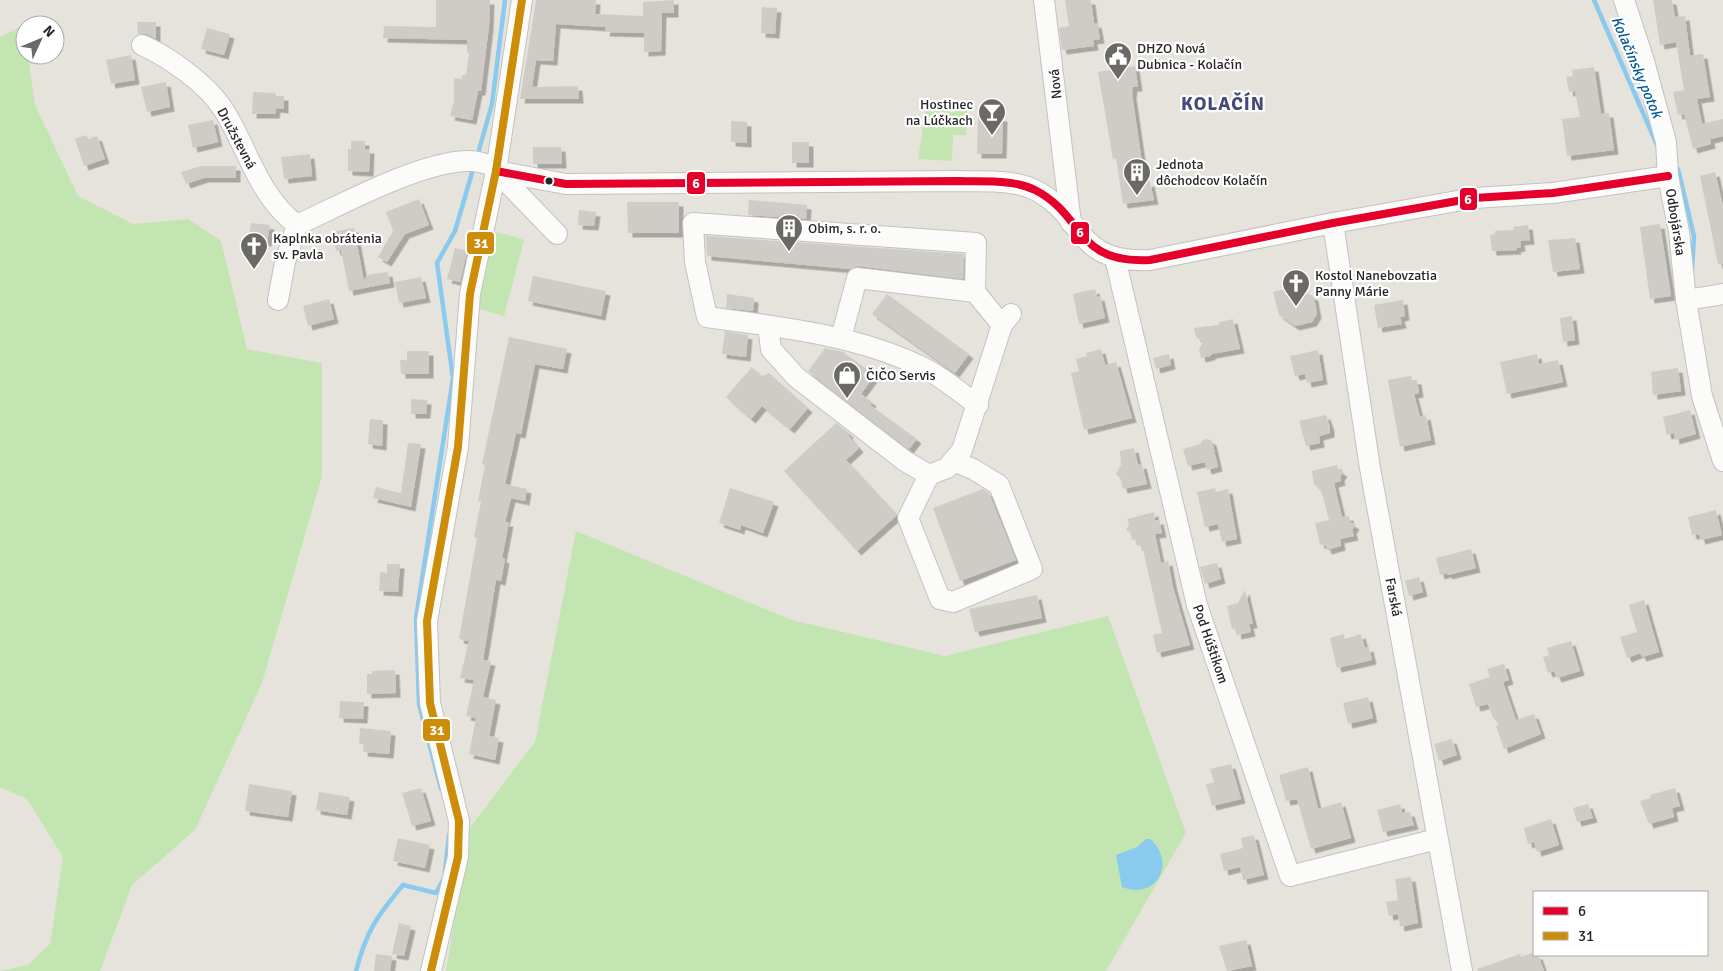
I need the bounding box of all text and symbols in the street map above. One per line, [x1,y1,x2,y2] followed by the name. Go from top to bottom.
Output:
[1608,14,1667,122] water label: Kolačínsky potok
[15,15,65,65] north arrow
[39,22,58,41] text: N
[1137,40,1242,73] place label: DHZO Nová Dubnica - Kolačín
[1103,41,1133,80] public building icon: DHZO Nová Dubnica - Kolačín
[1045,68,1066,100] street label: Nová
[1181,91,1265,116] district label: KOLAČÍN
[906,96,973,129] place label: Hostinec na Lúčkach
[977,97,1007,136] bar icon: Hostinec na Lúčkach
[213,105,260,172] street label: Družstevná
[1156,156,1267,189] place label: Jednota dôchodcov Kolačín
[1122,157,1152,196] building icon: Jednota dôchodcov Kolačín
[686,171,706,195] line badge: 6
[692,175,700,192] text: 6
[544,176,554,186] unlabelled marker
[1459,187,1478,211] line badge: 6
[1662,187,1689,257] street label: Odbojárska
[1464,191,1472,208] text: 6
[774,213,804,252] building icon: Obim, s. r. o.
[808,220,881,237] place label: Obim, s. r. o.
[1070,221,1090,245] line badge: 6
[1076,224,1084,241] text: 6
[273,230,382,263] place label: Kaplnka obrátenia sv. Pavla
[239,231,269,270] church icon: Kaplnka obrátenia sv. Pavla
[466,231,495,255] line badge: 31
[473,235,489,252] text: 31
[1315,267,1437,300] place label: Kostol Nanebovzatia Panny Márie
[1281,268,1311,307] church icon: Kostol Nanebovzatia Panny Márie
[832,360,862,399] shop icon: ČIČO Servis
[866,367,936,384] place label: ČIČO Servis
[1381,576,1406,618] street label: Farská
[1189,602,1232,686] street label: Pod Húštikom
[422,718,451,742] line badge: 31
[429,722,445,739] text: 31
[1533,891,1708,956] legend
[1578,902,1586,920] text: 6
[1578,927,1594,945] text: 31

